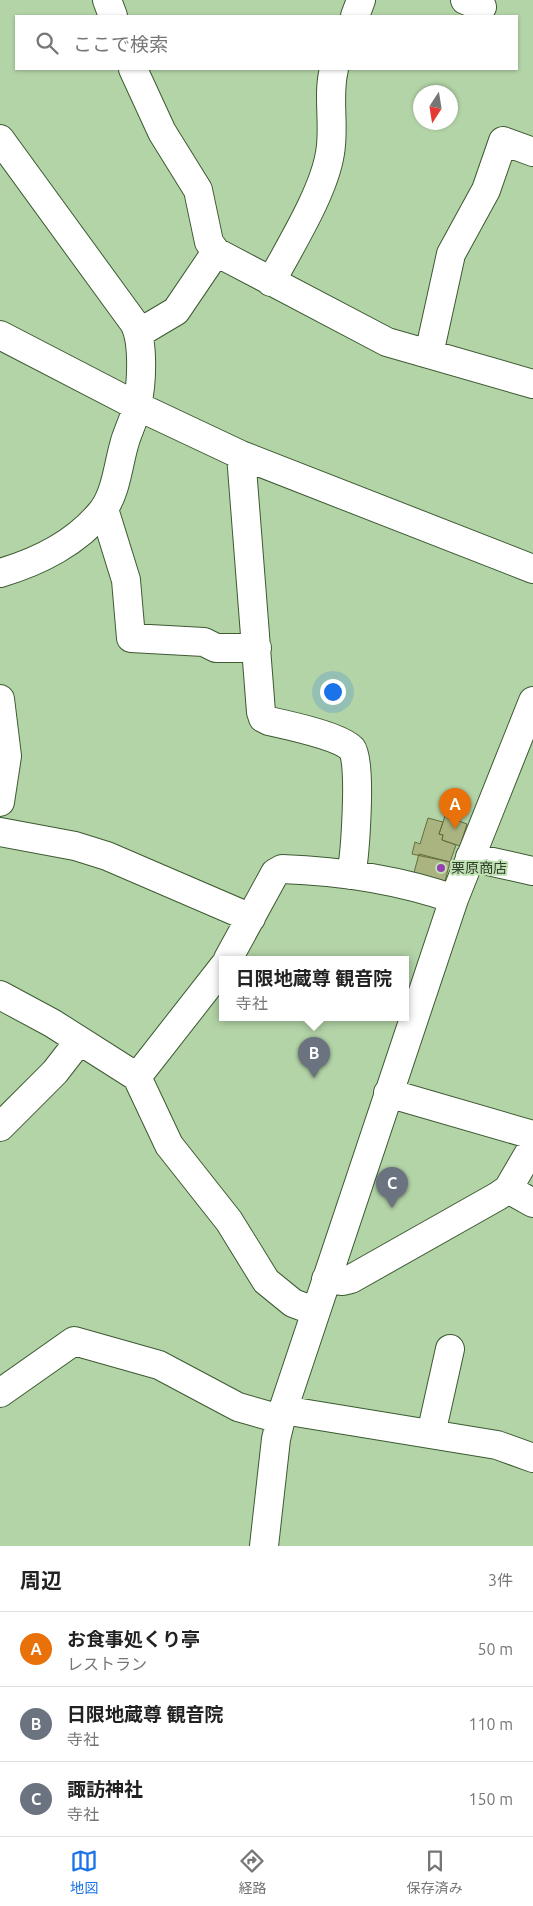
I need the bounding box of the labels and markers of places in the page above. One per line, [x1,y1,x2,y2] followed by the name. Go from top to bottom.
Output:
[439,788,471,829] pin: A
[451,860,507,876] place label: 栗原商店
[435,862,447,874] marker: 栗原商店
[298,1037,330,1078] pin: B
[376,1167,408,1208] pin: C

